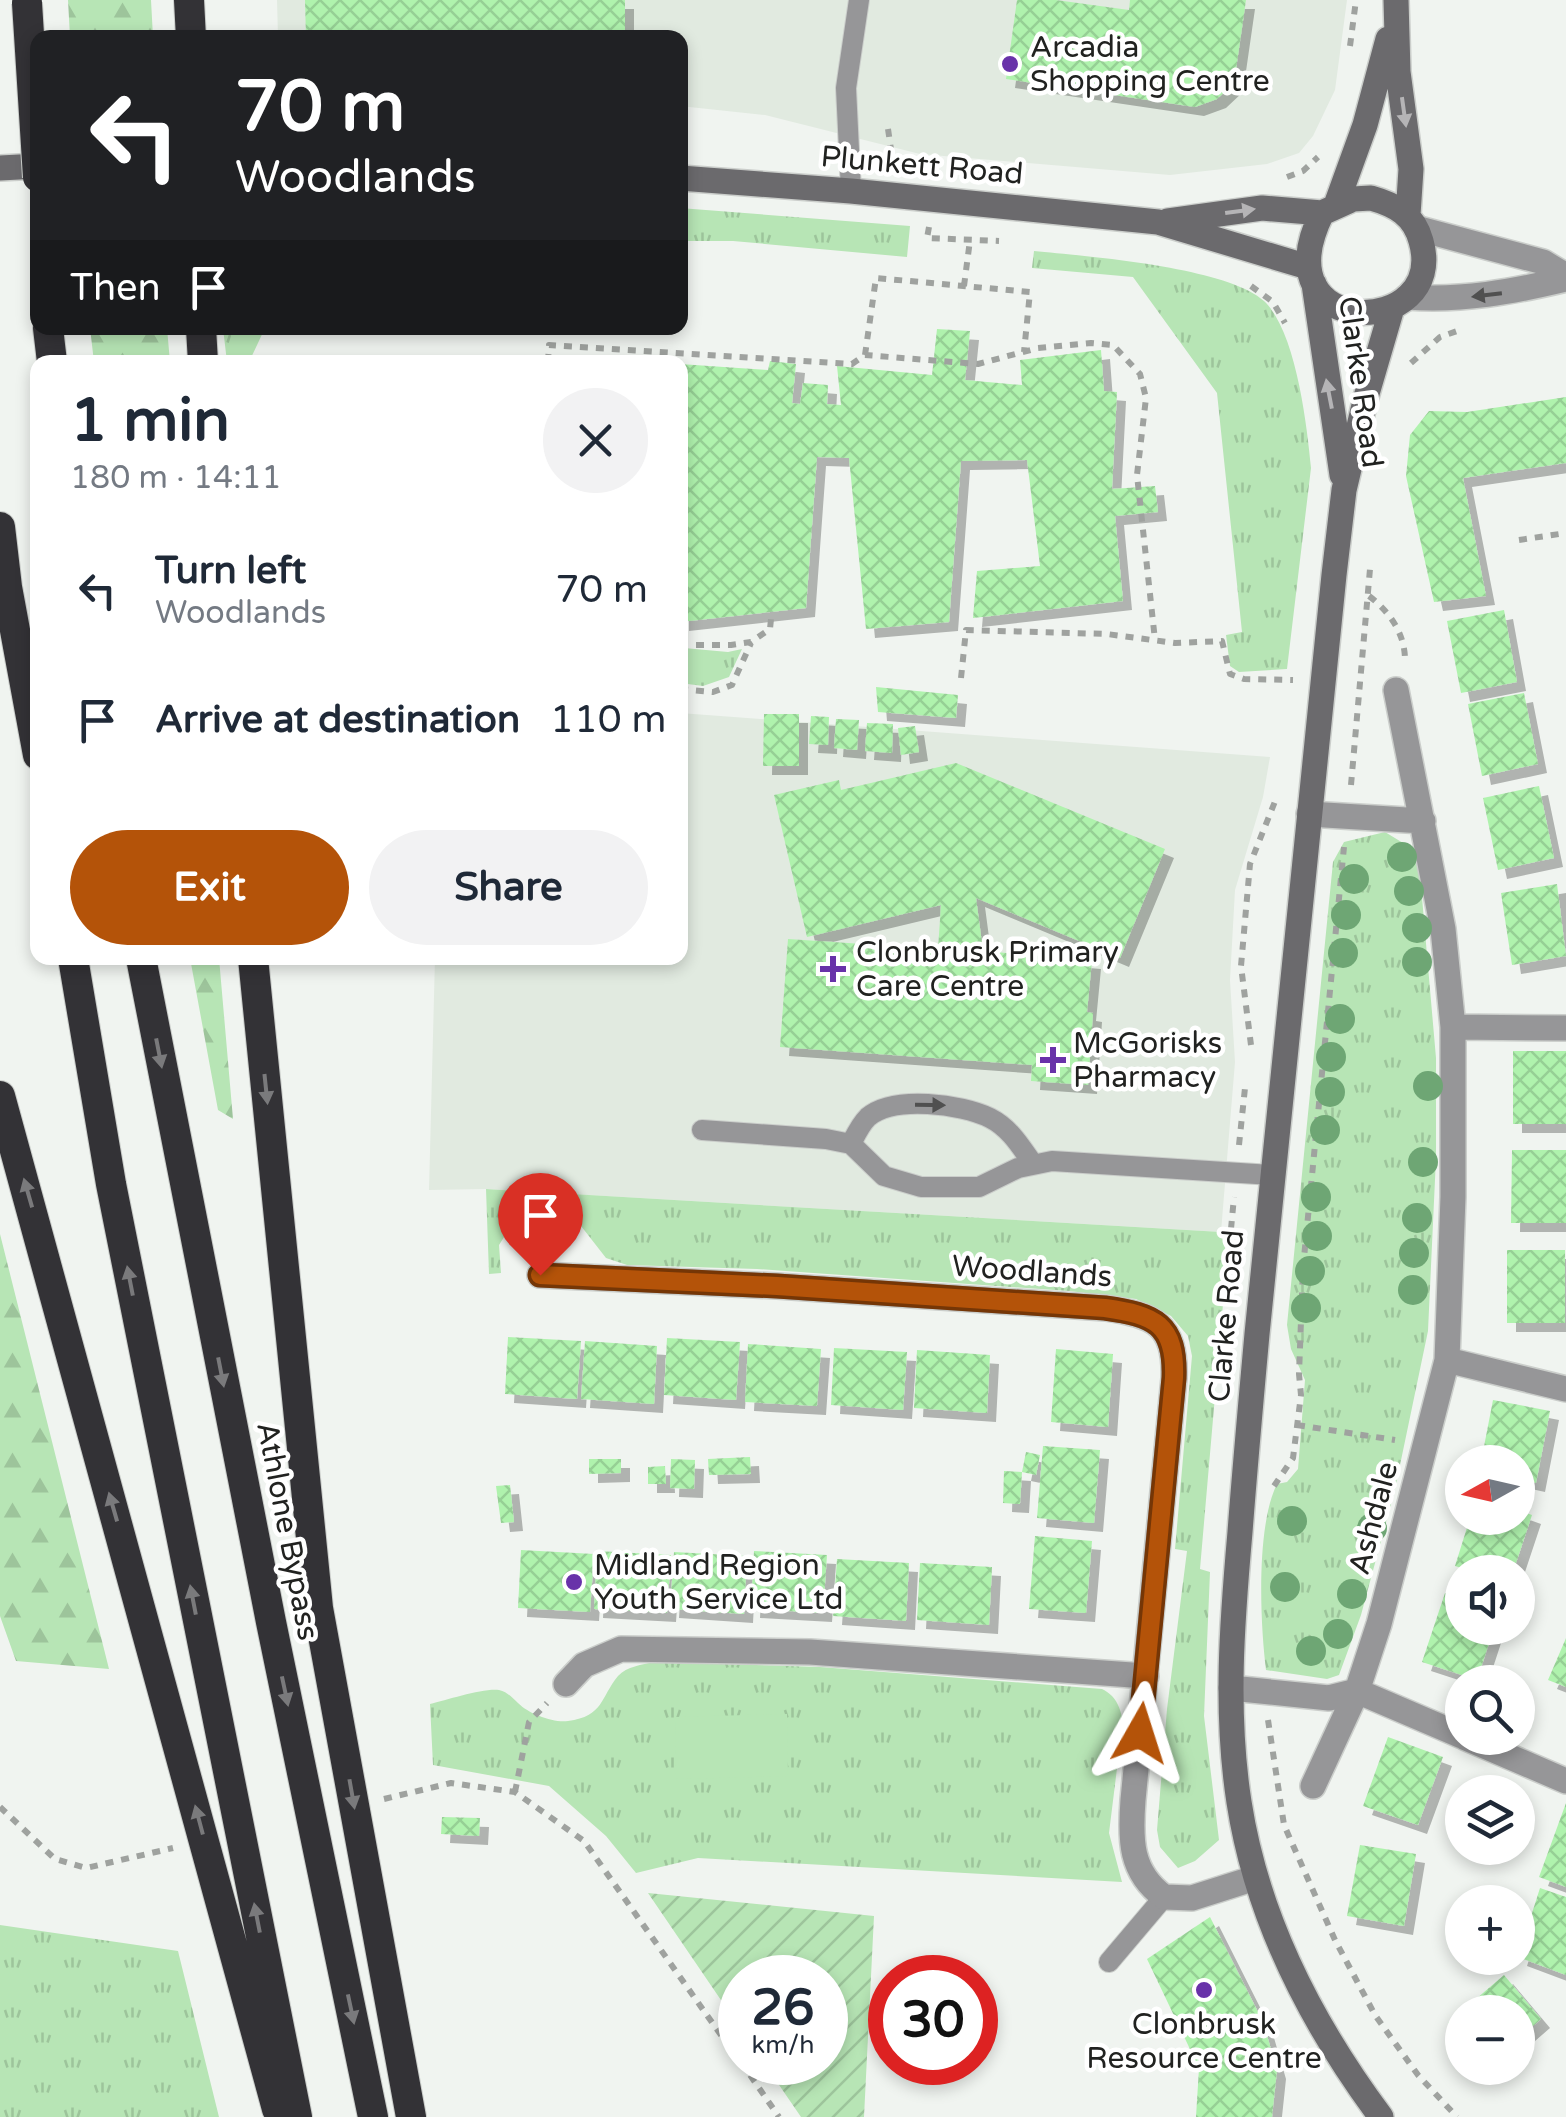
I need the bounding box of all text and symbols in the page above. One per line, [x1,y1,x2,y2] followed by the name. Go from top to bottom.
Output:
[1030,29,1270,100] place label: Arcadia Shopping Centre
[999,53,1021,75] marker: Arcadia Shopping Centre
[235,66,405,150] text: 70 m
[70,70,200,200] icon: left
[1397,97,1412,128] one-way arrow
[819,138,1025,193] street label: Plunkett Road
[235,151,475,205] text: Woodlands
[1224,202,1256,218] one-way arrow
[181,260,236,315] icon: arrive
[70,265,161,311] text: Then
[1471,287,1503,303] one-way arrow
[1330,294,1391,470] street label: Clarke Road
[1321,378,1337,409] one-way arrow
[70,385,230,457] text: 1 min
[543,388,648,493] button: close
[70,459,282,497] text: 180 m · 14:11
[155,548,306,594] text: Turn left
[70,563,125,618] icon: left
[556,567,648,613] text: 70 m
[155,594,326,632] text: Woodlands
[70,693,125,748] icon: arrive
[155,697,520,743] text: Arrive at destination
[550,697,666,743] text: 110 m
[70,830,349,945] button: Exit
[369,830,648,945] button: Share
[856,934,1119,1005] place label: Clonbrusk Primary Care Centre
[820,956,846,982] marker: Clonbrusk Primary Care Centre
[1073,1025,1222,1096] place label: McGorisks Pharmacy
[152,1038,167,1069] one-way arrow
[1042,1049,1064,1071] marker: McGorisks Pharmacy
[258,1074,274,1106] one-way arrow
[915,1097,947,1113] one-way arrow
[498,1173,583,1276] pin
[20,1177,35,1208] one-way arrow
[513,1188,568,1243] icon: arrive
[1201,1228,1252,1404] street label: Clarke Road
[951,1247,1113,1296] street label: Woodlands
[122,1265,137,1296] one-way arrow
[213,1357,229,1388] one-way arrow
[248,1419,327,1643] street label: Athlone Bypass
[1445,1445,1535,1535] north arrow
[1445,1445,1535,2085] map controls
[1341,1458,1406,1579] street label: Ashdale
[105,1491,120,1521] one-way arrow
[594,1547,843,1618] place label: Midland Region Youth Service Ltd
[1445,1555,1535,1645] button: sound
[563,1571,585,1593] marker: Midland Region Youth Service Ltd
[184,1584,200,1615] one-way arrow
[1445,1665,1535,1755] button: search
[277,1676,293,1707] one-way arrow
[1088,1681,1192,1785] position arrow
[1445,1775,1535,1865] button: layers
[345,1778,360,1810] one-way arrow
[191,1804,207,1835] one-way arrow
[1445,1885,1535,1975] button: +
[249,1903,265,1934] one-way arrow
[868,1955,998,2085] speed limit sign: 30
[752,1978,814,2038] text: 26
[1193,1979,1215,2001] marker: Clonbrusk Resource Centre
[343,1994,359,2025] one-way arrow
[1445,1995,1535,2085] button: −
[1086,2006,1322,2077] place label: Clonbrusk Resource Centre
[752,2030,814,2060] text: km/h

